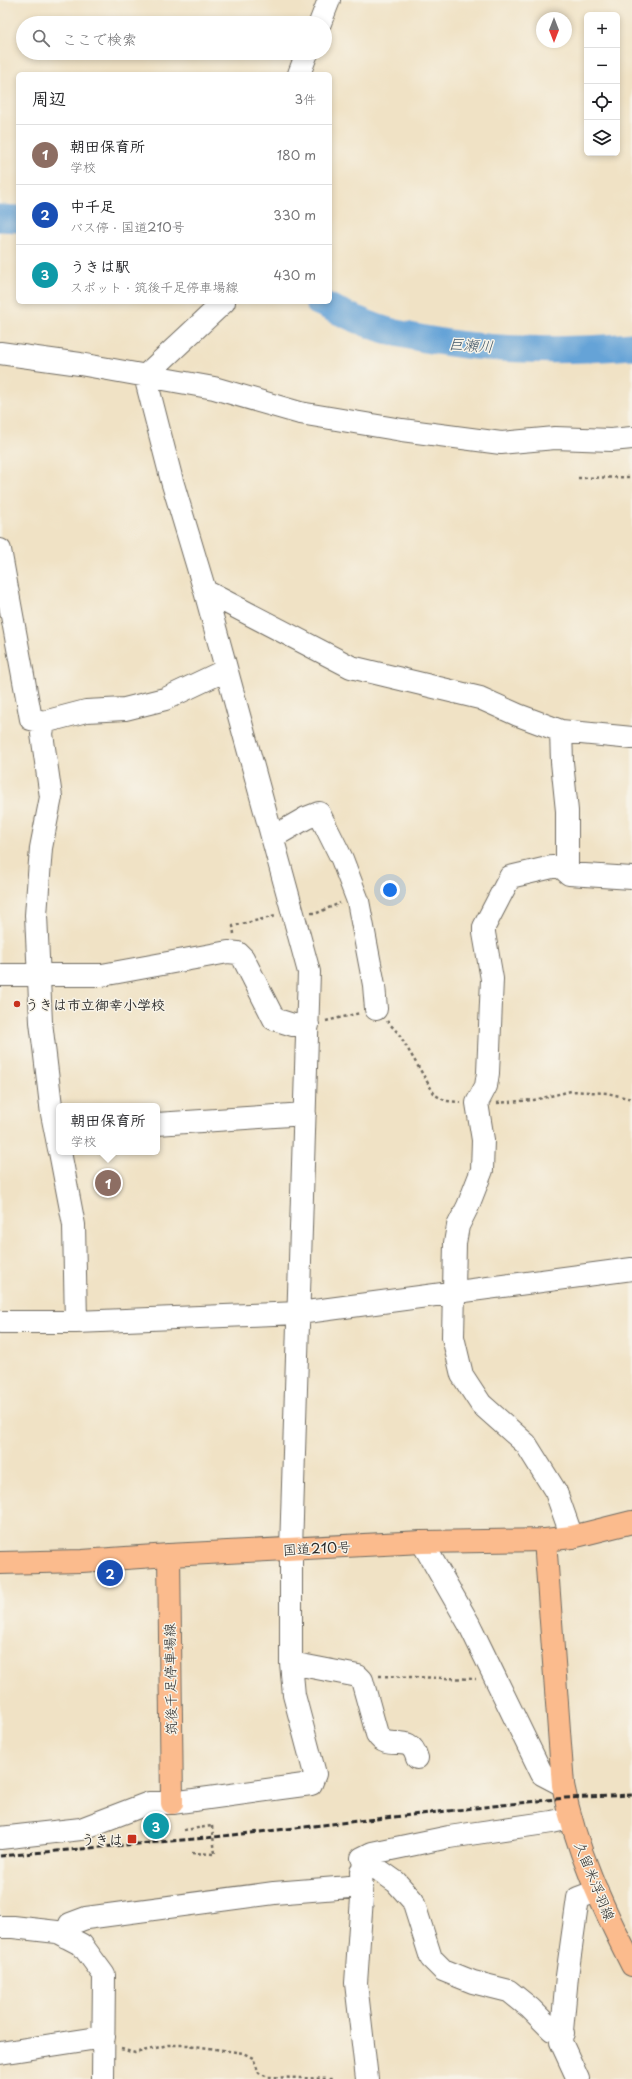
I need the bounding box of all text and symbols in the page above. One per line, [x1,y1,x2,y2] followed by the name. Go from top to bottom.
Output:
[536,12,572,48] north arrow
[584,12,620,156] map controls
[584,12,620,48] button: +
[16,16,332,60] search box
[30,27,52,49] icon: search
[62,27,137,50] text: ここで検索
[584,48,620,84] button: −
[584,84,620,120] button: locate
[32,85,66,111] text: 周辺
[294,89,316,108] text: 3件
[584,120,620,156] button: layers
[70,134,145,157] text: 朝田保育所
[42,145,48,164] text: 1
[277,145,316,164] text: 180 m
[70,157,96,176] text: 学校
[70,194,115,217] text: 中千足
[40,205,50,224] text: 2
[273,205,316,224] text: 330 m
[70,217,185,236] text: バス停 · 国道210号
[70,254,130,277] text: うきは駅
[41,265,49,284] text: 3
[274,265,316,284] text: 430 m
[70,277,238,296] text: スポット · 筑後千足停車場線
[448,331,494,357] water label: 巨瀬川
[380,880,400,900] your location
[25,994,165,1015] place label: うきは市立御幸小学校
[12,999,22,1009] marker: うきは市立御幸小学校
[56,1103,160,1155] popup
[70,1108,146,1131] text: 朝田保育所
[70,1131,97,1150] text: 学校
[95,1168,121,1198] pin: 1
[282,1536,352,1560] street label: 国道210号
[97,1558,123,1588] pin: 2
[159,1623,181,1735] street label: 筑後千足停車場線
[143,1811,169,1841] pin: 3
[81,1829,123,1850] place label: うきは
[126,1833,138,1845] marker: うきは
[570,1838,620,1924] street label: 久留米浮羽線

